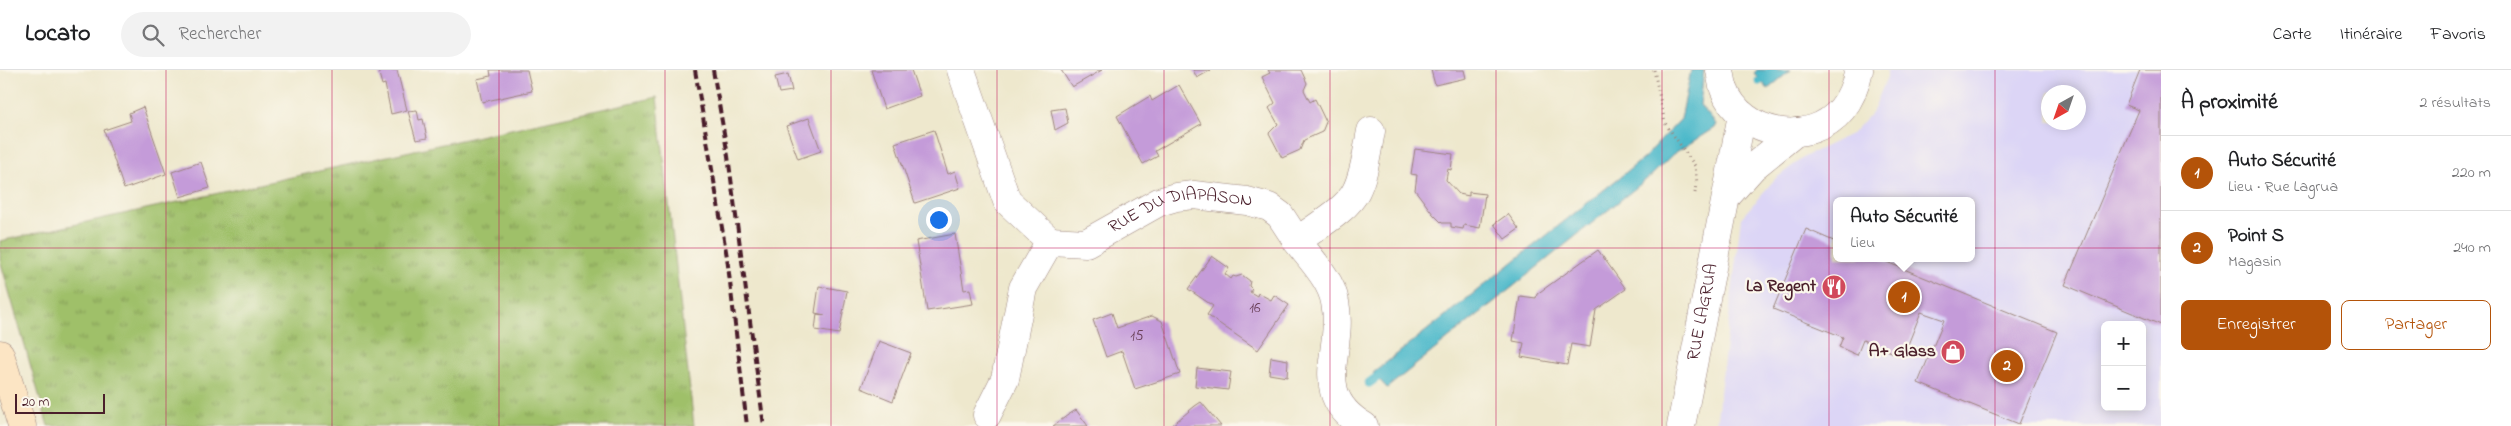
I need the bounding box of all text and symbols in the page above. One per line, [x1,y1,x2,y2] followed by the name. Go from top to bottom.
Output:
[121,12,471,57] search box
[25,17,91,52] text: Locato
[139,21,167,49] icon: search
[179,21,261,48] text: Rechercher
[2272,22,2312,48] text: Carte
[2340,22,2402,48] text: Itinéraire
[2430,22,2486,48] text: Favoris
[2041,85,2086,130] north arrow
[2181,88,2278,118] text: À proximité
[2419,91,2491,115] text: 2 résultats
[2228,148,2336,175] text: Auto Sécurité
[2194,161,2200,185] text: 1
[2452,161,2491,185] text: 220 m
[2228,175,2338,199] text: Lieu · Rue Lagrua
[1104,182,1254,241] street label: RUE DU DIAPASON
[1833,197,1975,262] popup
[1850,204,1958,231] text: Auto Sécurité
[926,207,952,233] your location
[2228,223,2284,250] text: Point S
[1850,231,1875,255] text: Lieu
[2193,236,2201,260] text: 2
[2453,236,2491,260] text: 240 m
[2228,250,2281,274] text: Magasin
[1681,261,1726,363] street label: RUE LAGRUA
[1746,274,1817,301] place label: La Regent
[1821,274,1847,300] restaurant icon: La Regent
[1888,278,1920,316] pin: 1
[1249,297,1261,319] house number: 16
[2181,300,2331,350] button: Enregistrer
[2341,300,2491,350] button: Partager
[2101,321,2146,411] map controls
[2101,321,2146,366] button: +
[1130,325,1144,347] house number: 15
[1868,339,1936,365] place label: A+ Glass
[1940,339,1966,365] shop icon: A+ Glass
[1991,347,2023,385] pin: 2
[2101,366,2146,411] button: −
[15,391,105,414] scale bar
[22,392,49,413] text: 20 m

